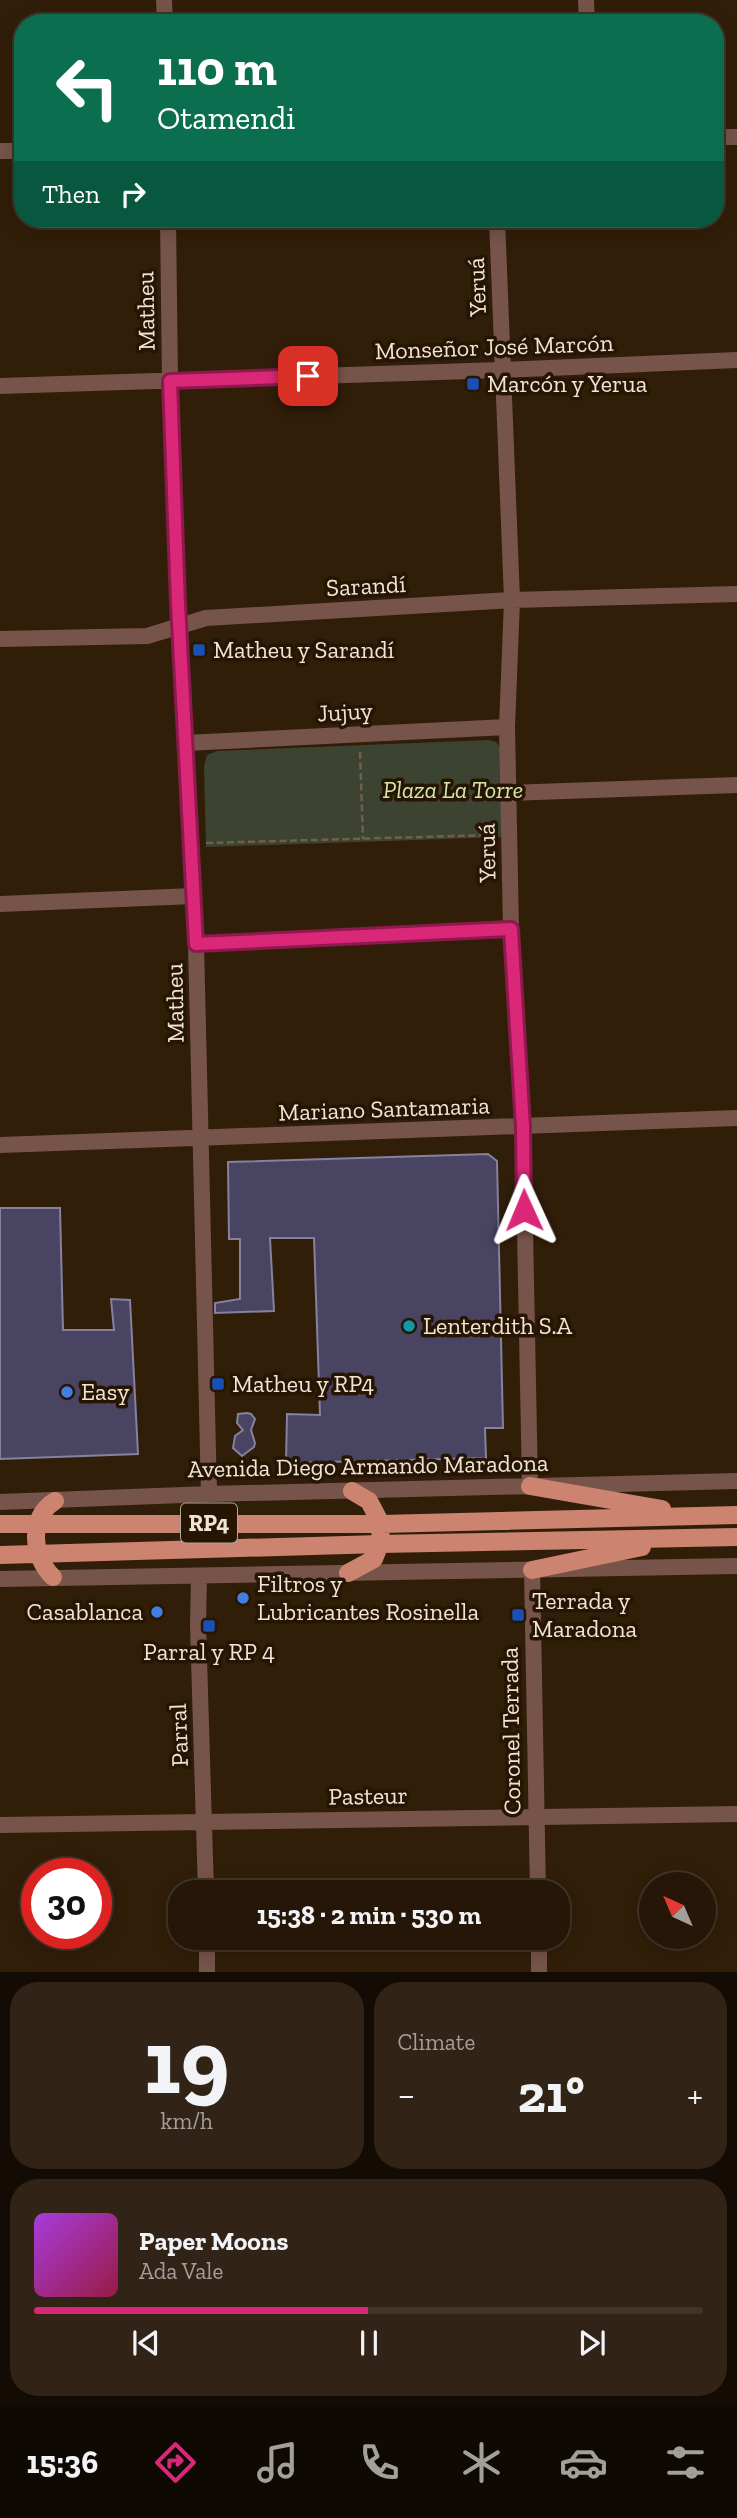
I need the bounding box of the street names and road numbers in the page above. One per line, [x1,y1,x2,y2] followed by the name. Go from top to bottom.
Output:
[461,256,492,318] street label: Yeruá
[130,270,161,351] street label: Matheu
[374,328,614,365] street label: Monseñor José Marcón
[325,569,407,602] street label: Sarandí
[317,696,374,727] street label: Jujuy
[471,823,502,884] street label: Yeruá
[159,962,190,1043] street label: Matheu
[278,1090,491,1127] street label: Mariano Santamaria
[187,1448,549,1483] street label: Avenida Diego Armando Maradona
[181,1504,237,1542] road number: RP4
[495,1646,526,1815] street label: Coronel Terrada
[163,1703,194,1767] street label: Parral
[328,1780,408,1811] street label: Pasteur

